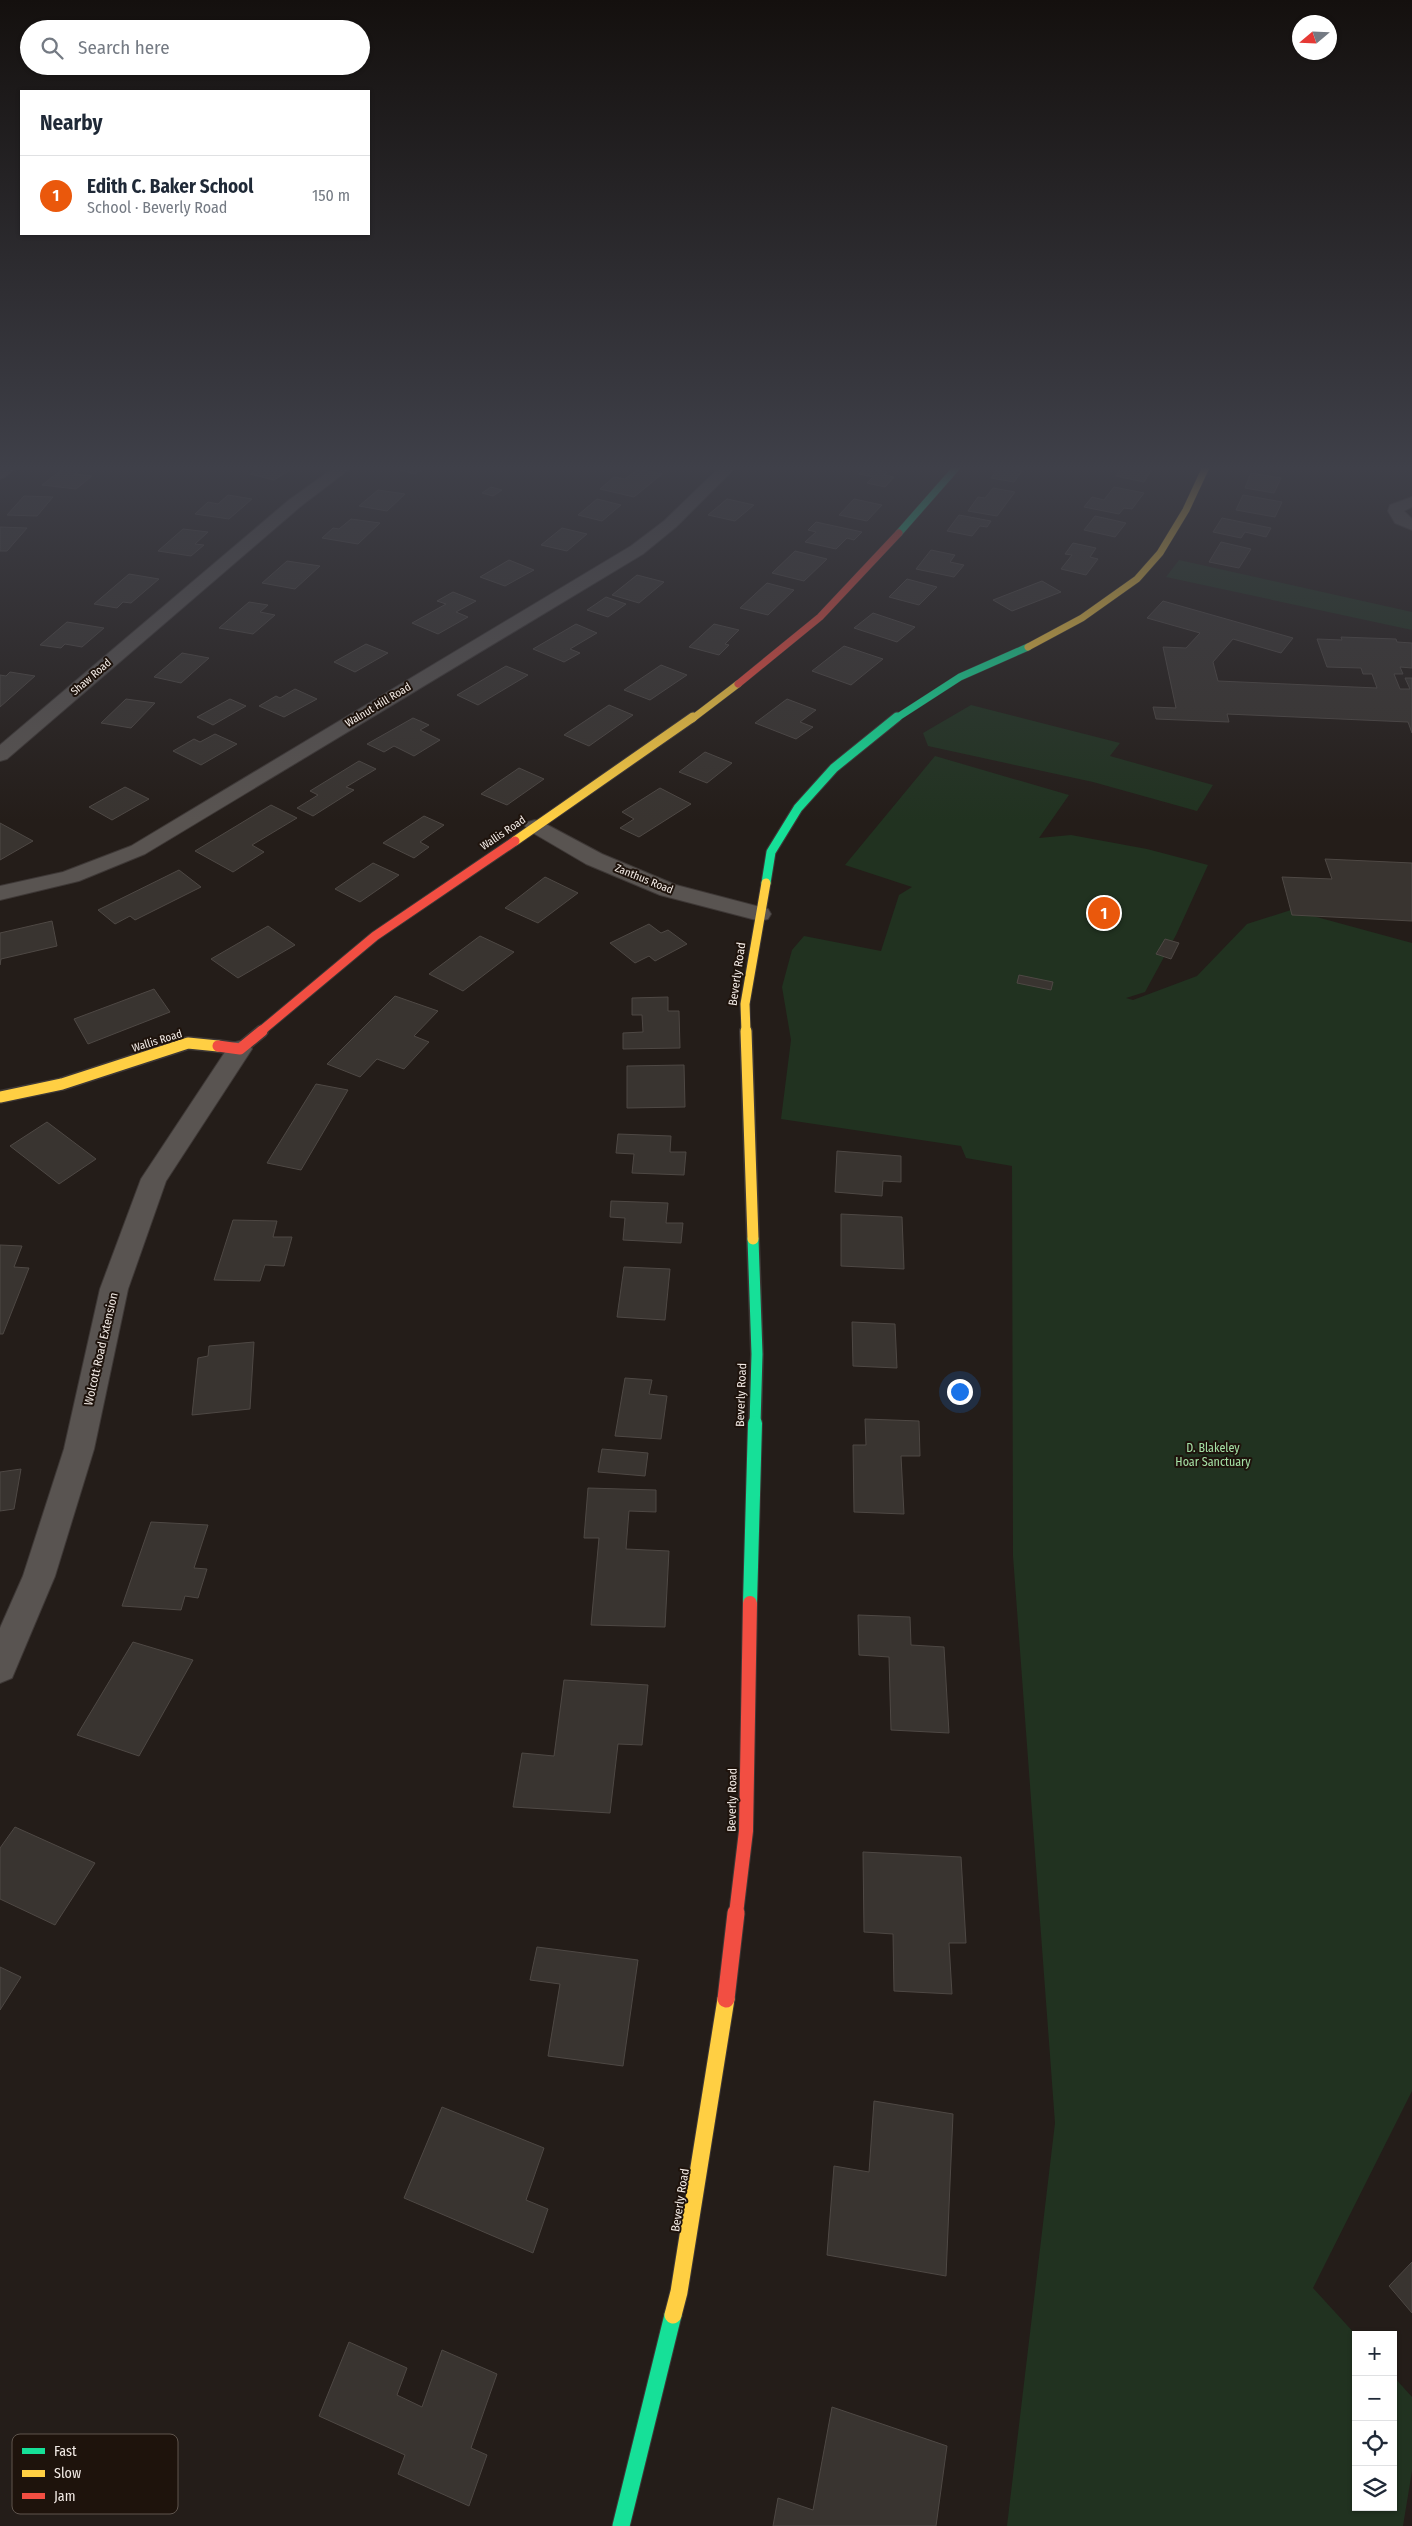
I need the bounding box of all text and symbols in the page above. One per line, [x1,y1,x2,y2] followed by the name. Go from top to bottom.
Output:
[1292,15,1337,60] north arrow
[20,20,370,75] search box
[38,34,66,62] icon: search
[78,36,170,59] text: Search here
[40,110,102,136] text: Nearby
[87,175,253,198] text: Edith C. Baker School
[53,186,59,205] text: 1
[312,186,350,205] text: 150 m
[87,198,227,217] text: School · Beverly Road
[68,656,114,698] street label: Shaw Road
[343,680,413,730] street label: Walnut Hill Road
[478,813,528,853] street label: Wallis Road
[613,861,675,897] street label: Zanthus Road
[1088,894,1120,932] pin: 1
[726,941,748,1007] street label: Beverly Road
[130,1027,184,1055] street label: Wallis Road
[81,1291,121,1407] street label: Wolcott Road Extension
[733,1363,749,1427] street label: Beverly Road
[947,1379,973,1405] your location
[1175,1441,1251,1469] park label: D. Blakeley Hoar Sanctuary
[724,1768,740,1832] street label: Beverly Road
[668,2167,692,2233] street label: Beverly Road
[1352,2331,1397,2511] map controls
[1352,2331,1397,2376] button: +
[1352,2376,1397,2421] button: −
[1352,2421,1397,2466] button: locate
[12,2434,178,2514] legend
[54,2443,77,2460] text: Fast
[54,2465,81,2482] text: Slow
[1352,2466,1397,2511] button: layers
[54,2488,75,2505] text: Jam

